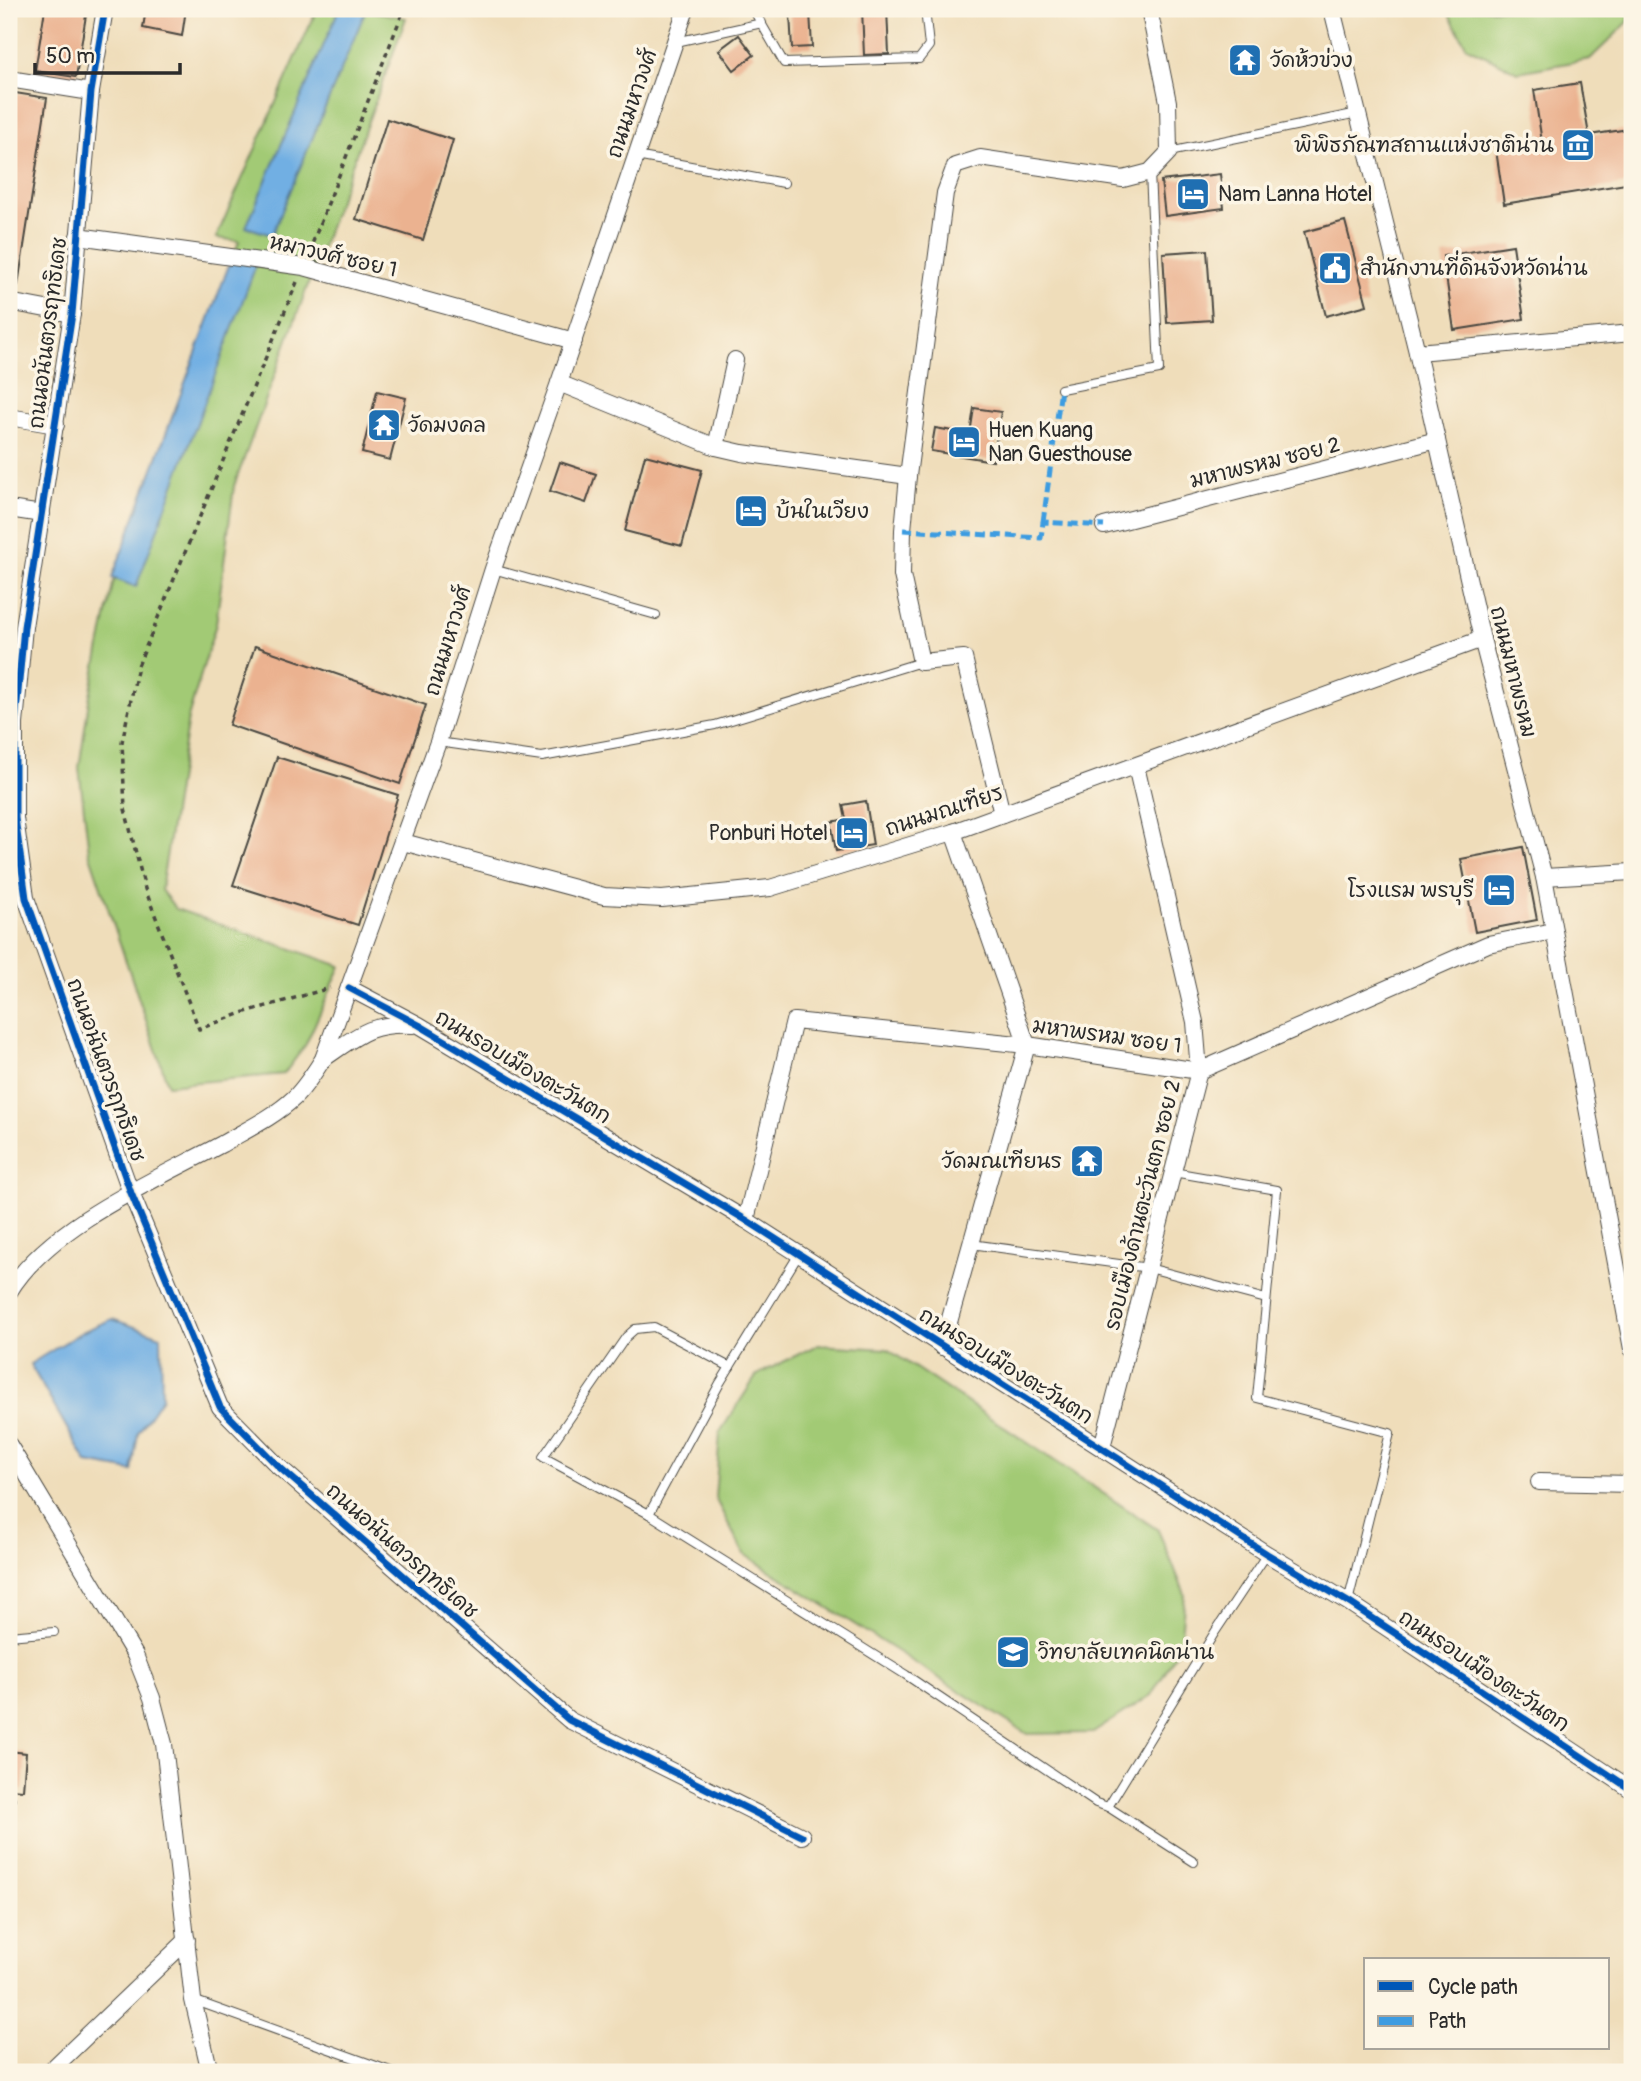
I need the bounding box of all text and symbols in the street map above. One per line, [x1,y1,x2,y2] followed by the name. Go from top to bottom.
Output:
[35,32,180,76] scale bar
[1226,41,1264,79] temple icon: วัดห้วข่วง
[46,43,95,70] text: 50 m
[601,44,664,162] street label: ถนนมหาวงศ์
[1270,47,1353,74] place label: วัดห้วข่วง
[1559,126,1597,164] museum icon: พิพิธภัณฑสถานแห่งชาติน่าน
[1294,132,1554,159] place label: พิพิธภัณฑสถานแห่งชาติน่าน
[1174,175,1212,213] hotel icon: Nam Lanna Hotel
[1218,181,1373,208] place label: Nam Lanna Hotel
[267,228,399,284] street label: หมาวงศ์ ซอย 1
[23,236,73,430] street label: ถนนอนันตวรฤทธิเดช
[1316,249,1354,287] public building icon: สำนักงานที่ดินจังหวัดน่าน
[1360,250,1588,282] place label: สำนักงานที่ดินจังหวัดน่าน
[365,406,403,444] temple icon: วัดมงคล
[408,412,486,439] place label: วัดมงคล
[988,417,1133,468] place label: Huen Kuang Nan Guesthouse
[945,423,983,461] hotel icon: Huen Kuang Nan Guesthouse
[1187,431,1343,495] street label: มหาพรหม ซอย 2
[732,492,770,530] hotel icon: บ้นในเวียง
[776,498,869,525] place label: บ้นในเวียง
[419,581,478,699] street label: ถนนมหาวงศ์
[1484,603,1542,741] street label: ถนนมหาพรหม
[882,779,1006,843] street label: ถนนมณเฑียร
[833,814,871,852] hotel icon: Ponburi Hotel
[708,820,828,847] place label: Ponburi Hotel
[1480,871,1518,909] hotel icon: โรงแรม พรบุรี
[1348,877,1474,906] place label: โรงแรม พรบุรี
[60,975,152,1165] street label: ถนนอนันตวรฤทธิเดช
[430,1004,616,1130] street label: ถนนรอบเมืองตะวันตก
[1031,1012,1183,1060] street label: มหาพรหม ซอย 1
[1099,1077,1187,1333] street label: รอบเมืองด้านตะวันตก ซอย 2
[1068,1142,1106,1180] temple icon: วัดมณเฑียนร
[942,1148,1062,1175] place label: วัดมณเฑียนร
[914,1301,1098,1431] street label: ถนนรอบเมืองตะวันตก
[320,1478,484,1624] street label: ถนนอนันตวรฤทธิเดช
[1393,1604,1575,1738] street label: ถนนรอบเมืองตะวันตก
[994,1633,1032,1671] school or university icon: วิทยาลัยเทคนิคน่าน
[1038,1639,1214,1666] place label: วิทยาลัยเทคนิคน่าน
[1364,1958,1610,2050] legend
[1428,1974,1518,2001] text: Cycle path
[1428,2008,1466,2035] text: Path

